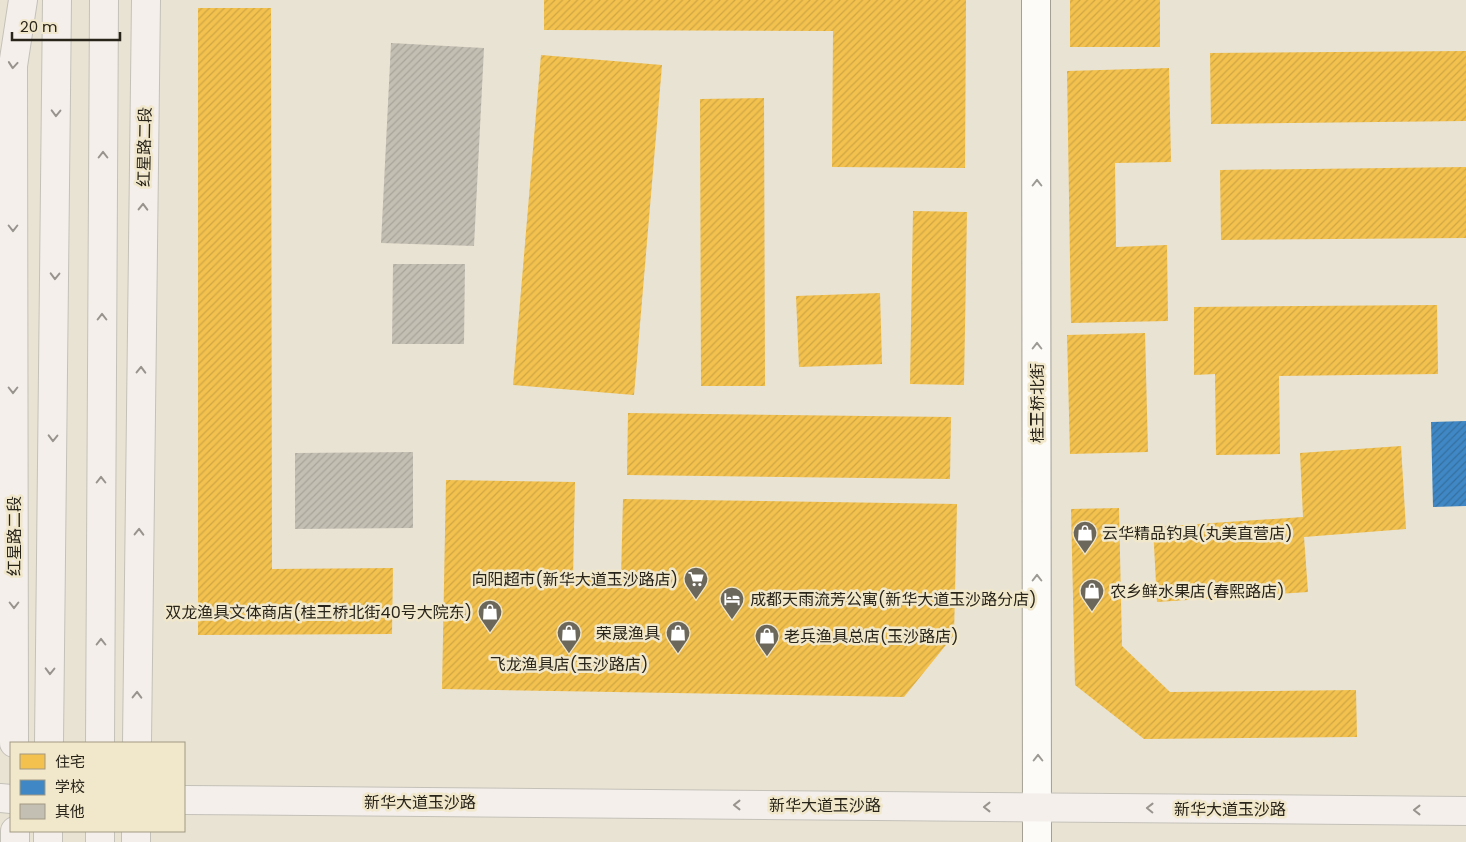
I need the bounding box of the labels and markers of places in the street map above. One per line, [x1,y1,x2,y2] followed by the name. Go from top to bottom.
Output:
[1072,520,1098,554] shop icon: 云华精品钓具(丸美直营店)
[1102,522,1293,545] place label: 云华精品钓具(丸美直营店)
[683,566,709,600] supermarket icon: 向阳超市(新华大道玉沙路店)
[471,568,678,591] place label: 向阳超市(新华大道玉沙路店)
[1079,578,1105,612] shop icon: 农乡鲜水果店(春熙路店)
[1110,580,1285,603] place label: 农乡鲜水果店(春熙路店)
[719,586,745,620] hotel icon: 成都天雨流芳公寓(新华大道玉沙路分店)
[750,588,1037,611] place label: 成都天雨流芳公寓(新华大道玉沙路分店)
[477,599,503,633] shop icon: 双龙渔具文体商店(桂王桥北街40号大院东)
[165,601,472,624] place label: 双龙渔具文体商店(桂王桥北街40号大院东)
[556,620,582,654] shop icon: 飞龙渔具店(玉沙路店)
[665,620,691,654] shop icon: 荣晟渔具
[596,622,660,645] place label: 荣晟渔具
[754,623,780,657] shop icon: 老兵渔具总店(玉沙路店)
[784,625,959,648] place label: 老兵渔具总店(玉沙路店)
[490,653,648,676] place label: 飞龙渔具店(玉沙路店)

